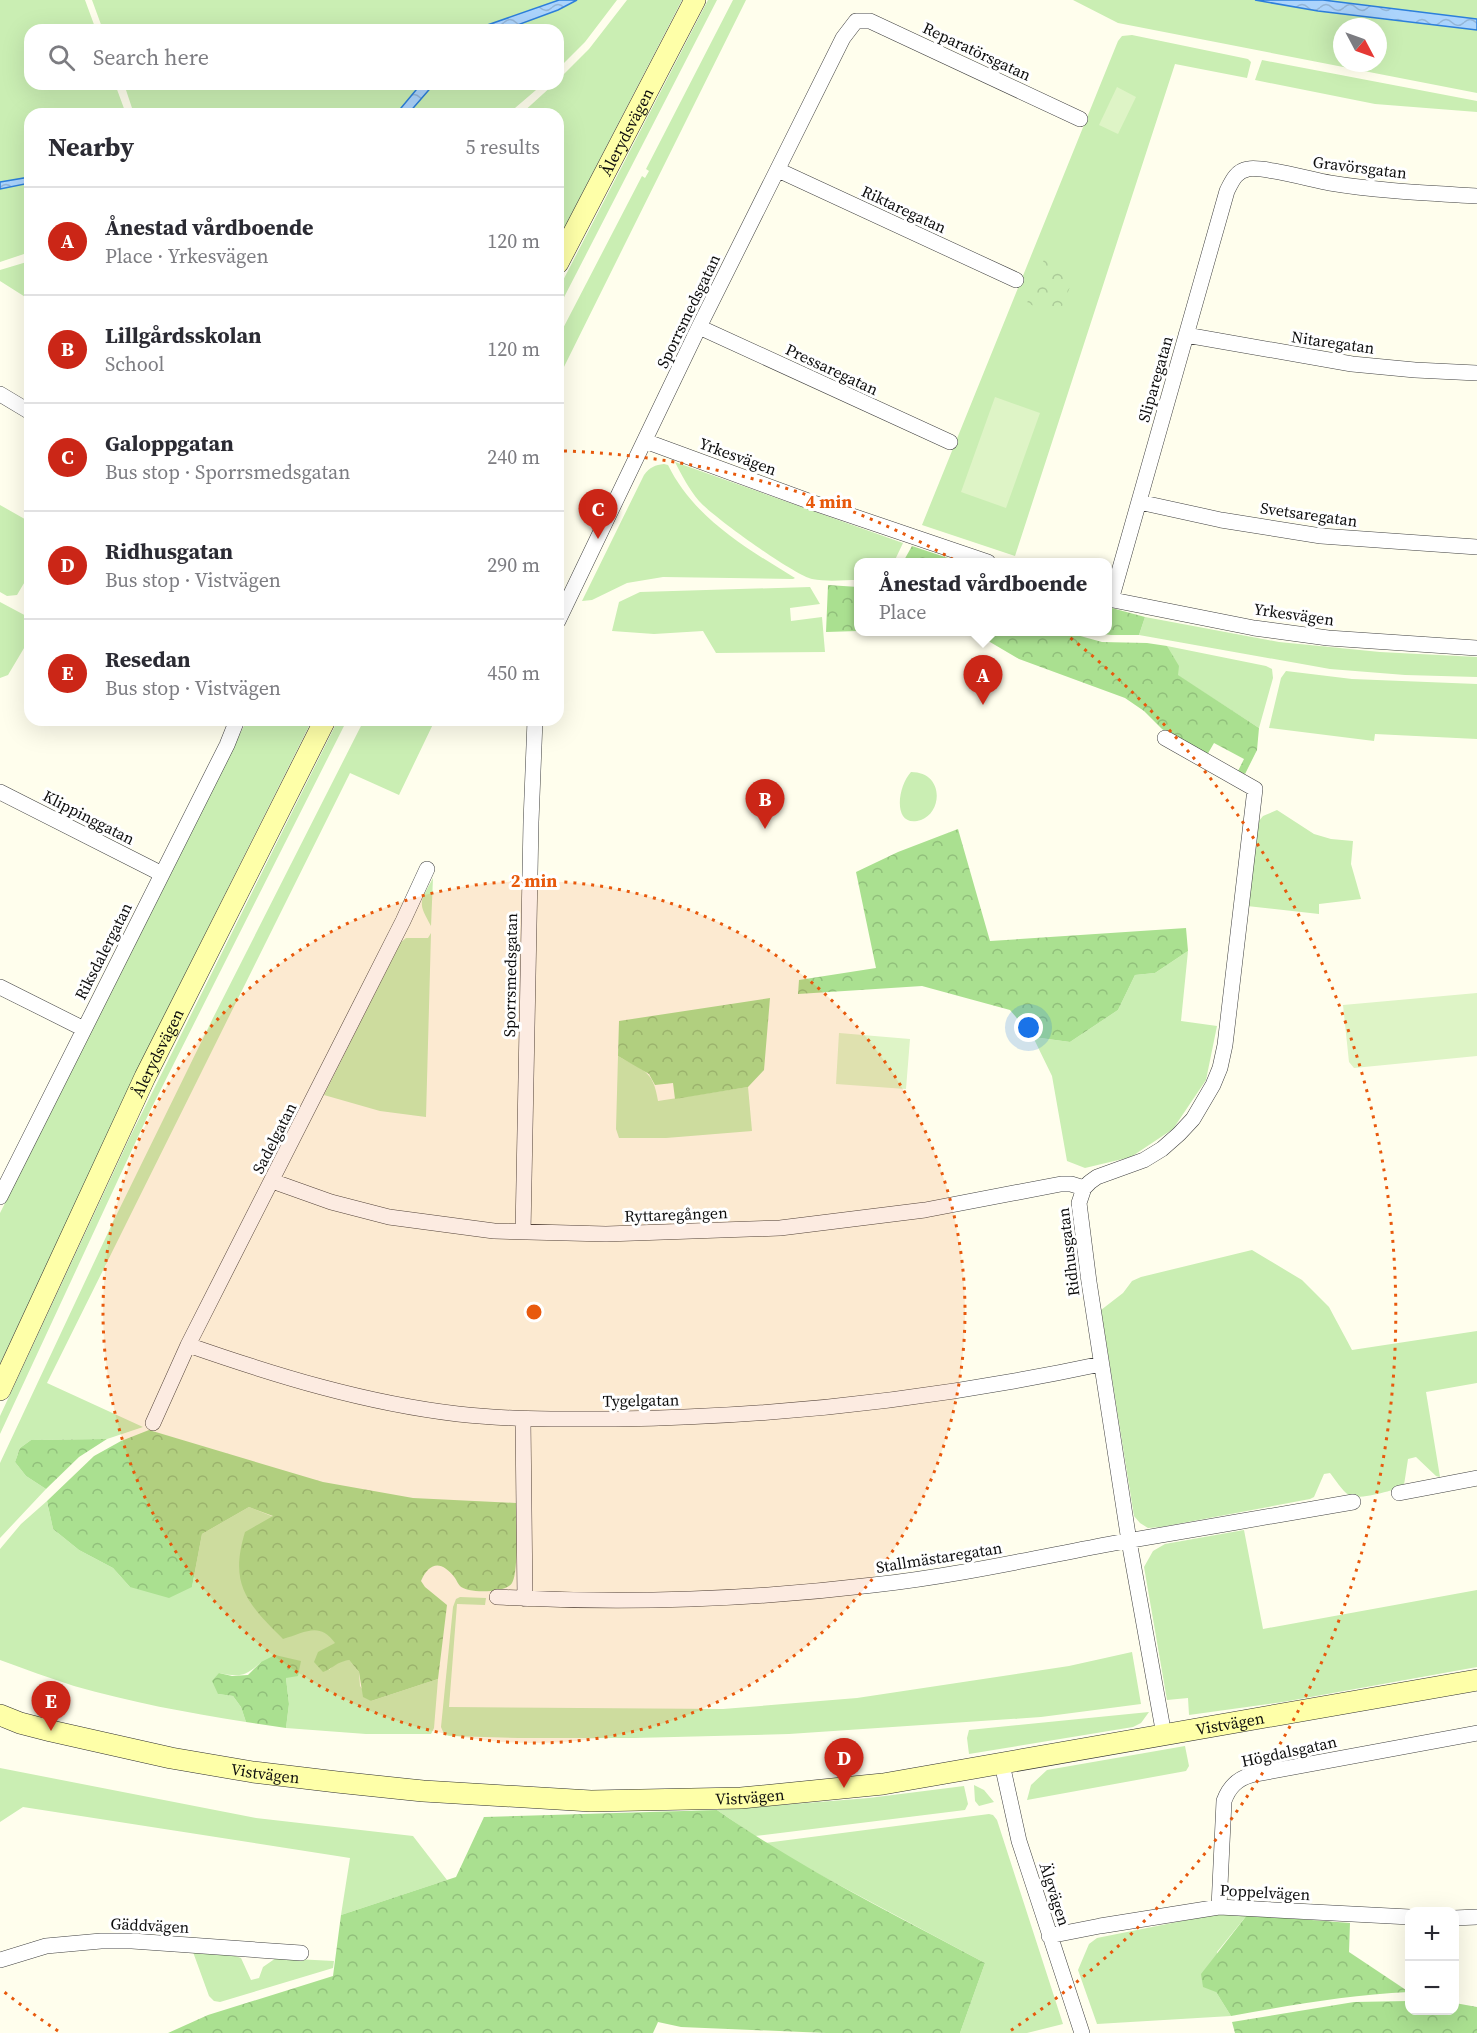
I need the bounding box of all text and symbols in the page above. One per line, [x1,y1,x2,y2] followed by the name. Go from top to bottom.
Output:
[919,16,1035,86] street label: Reparatörsgatan
[1333,18,1387,72] north arrow
[24,24,564,90] search box
[45,41,78,74] icon: search
[93,42,209,72] text: Search here
[594,84,659,180] street label: Ålerydsvägen
[48,129,134,165] text: Nearby
[465,133,540,161] text: 5 results
[1312,150,1409,184] street label: Gravörsgatan
[858,180,950,238] street label: Riktaregatan
[105,212,314,242] text: Ånestad vårdboende
[61,227,74,255] text: A
[487,227,540,255] text: 120 m
[105,242,269,270] text: Place · Yrkesvägen
[651,250,725,372] street label: Sporrsmedsgatan
[105,320,262,350] text: Lillgårdsskolan
[1290,325,1376,359] street label: Nitaregatan
[1132,333,1178,425] street label: Sliparegatan
[61,335,74,363] text: B
[487,335,540,363] text: 120 m
[782,338,882,400] street label: Pressaregatan
[105,350,165,378] text: School
[105,428,234,458] text: Galoppgatan
[696,432,780,480] street label: Yrkesvägen
[61,443,74,471] text: C
[487,443,540,471] text: 240 m
[105,458,350,486] text: Bus stop · Sporrsmedsgatan
[806,489,852,514] text: 4 min
[578,490,618,539] pin: C
[1259,496,1359,532] street label: Svetsaregatan
[105,536,233,566] text: Ridhusgatan
[60,551,75,579] text: D
[487,551,540,579] text: 290 m
[854,558,1112,636] popup
[105,566,281,594] text: Bus stop · Vistvägen
[879,568,1087,598] text: Ånestad vårdboende
[1252,597,1336,631] street label: Yrkesvägen
[879,598,926,626] text: Place
[105,644,191,674] text: Resedan
[964,656,1002,705] pin: A
[62,659,73,687] text: E
[487,659,540,687] text: 450 m
[105,674,281,702] text: Bus stop · Vistvägen
[746,780,784,829] pin: B
[39,784,139,850] street label: Klippinggatan
[511,868,557,893] text: 2 min
[69,898,137,1003] street label: Riksdalergatan
[498,912,522,1037] street label: Sporrsmedsgatan
[126,1005,189,1101] street label: Ålerydsvägen
[1014,1013,1043,1042] your location
[247,1098,301,1177] street label: Sadelgatan
[624,1201,728,1227] street label: Ryttaregången
[1052,1206,1084,1298] street label: Ridhusgatan
[524,1302,544,1322] centre of rings
[602,1388,680,1412] street label: Tygelgatan
[874,1536,1004,1578] street label: Stallmästaregatan
[32,1682,70,1731] pin: E
[1194,1706,1266,1740] street label: Vistvägen
[1239,1730,1339,1772] street label: Högdalsgatan
[824,1738,864,1788] pin: D
[229,1757,301,1789] street label: Vistvägen
[715,1783,786,1810] street label: Vistvägen
[1034,1859,1076,1929] street label: Älgvägen
[1219,1879,1311,1905] street label: Poppelvägen
[1405,1907,1459,2015] map controls
[1405,1907,1459,1961] button: +
[110,1912,190,1938] street label: Gäddvägen
[1405,1961,1459,2015] button: −

